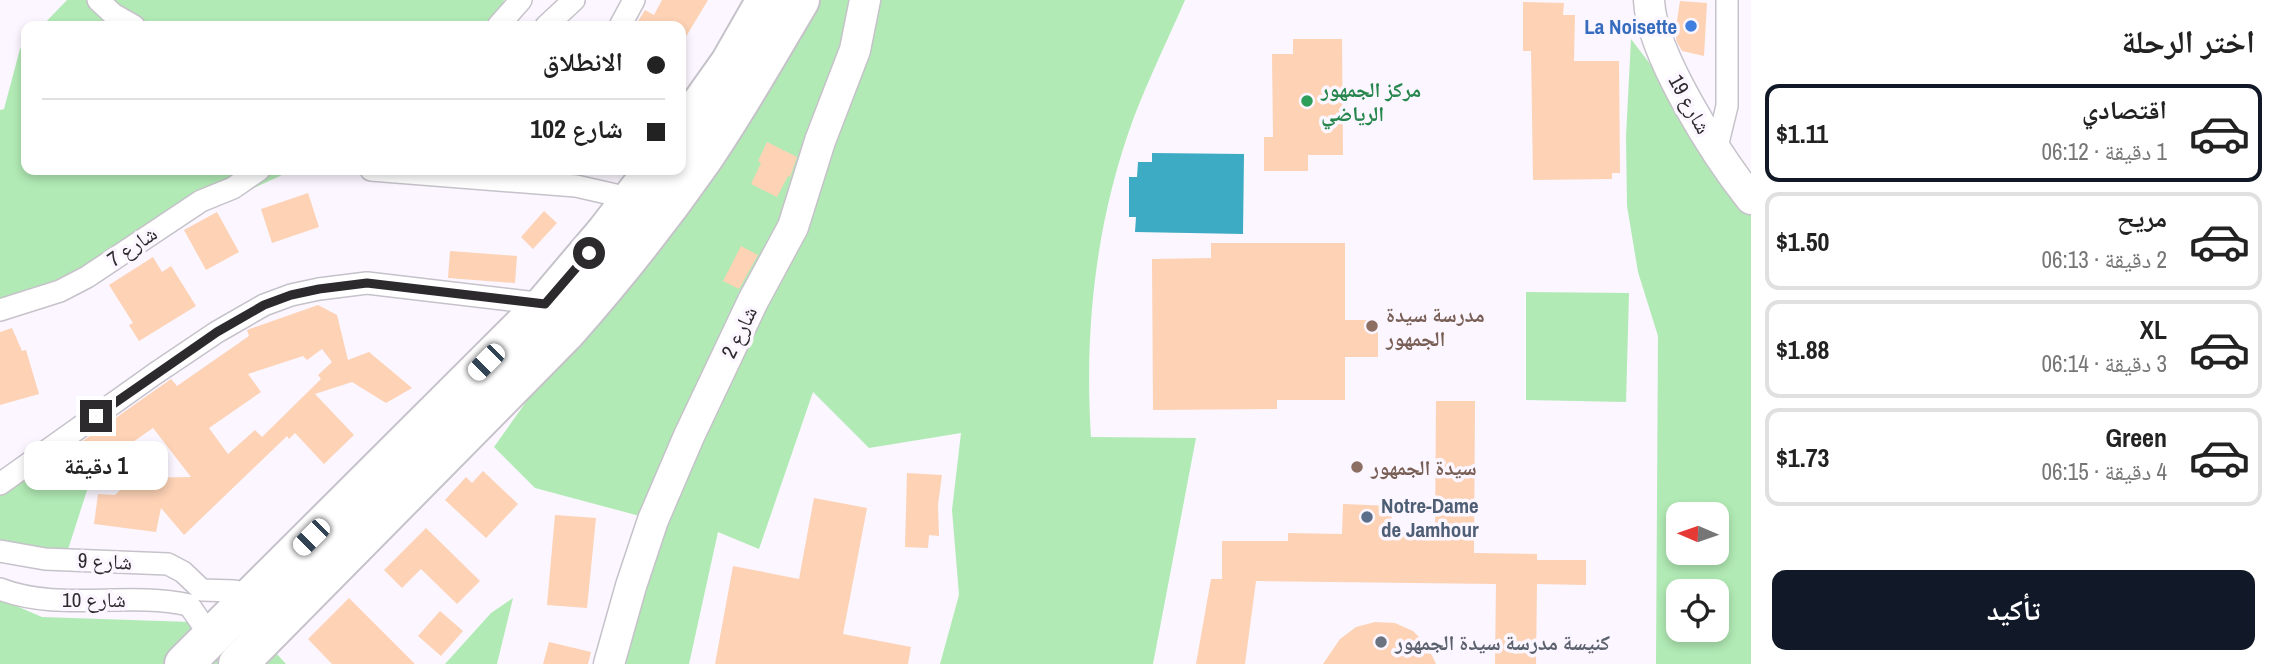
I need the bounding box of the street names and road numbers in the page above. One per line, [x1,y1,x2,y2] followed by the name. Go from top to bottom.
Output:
[1662,69,1718,139] street label: شارع 19
[101,219,163,273] street label: شارع 7
[714,301,764,363] street label: شارع 2
[77,546,133,576] street label: شارع 9
[62,585,126,614] street label: شارع 10

